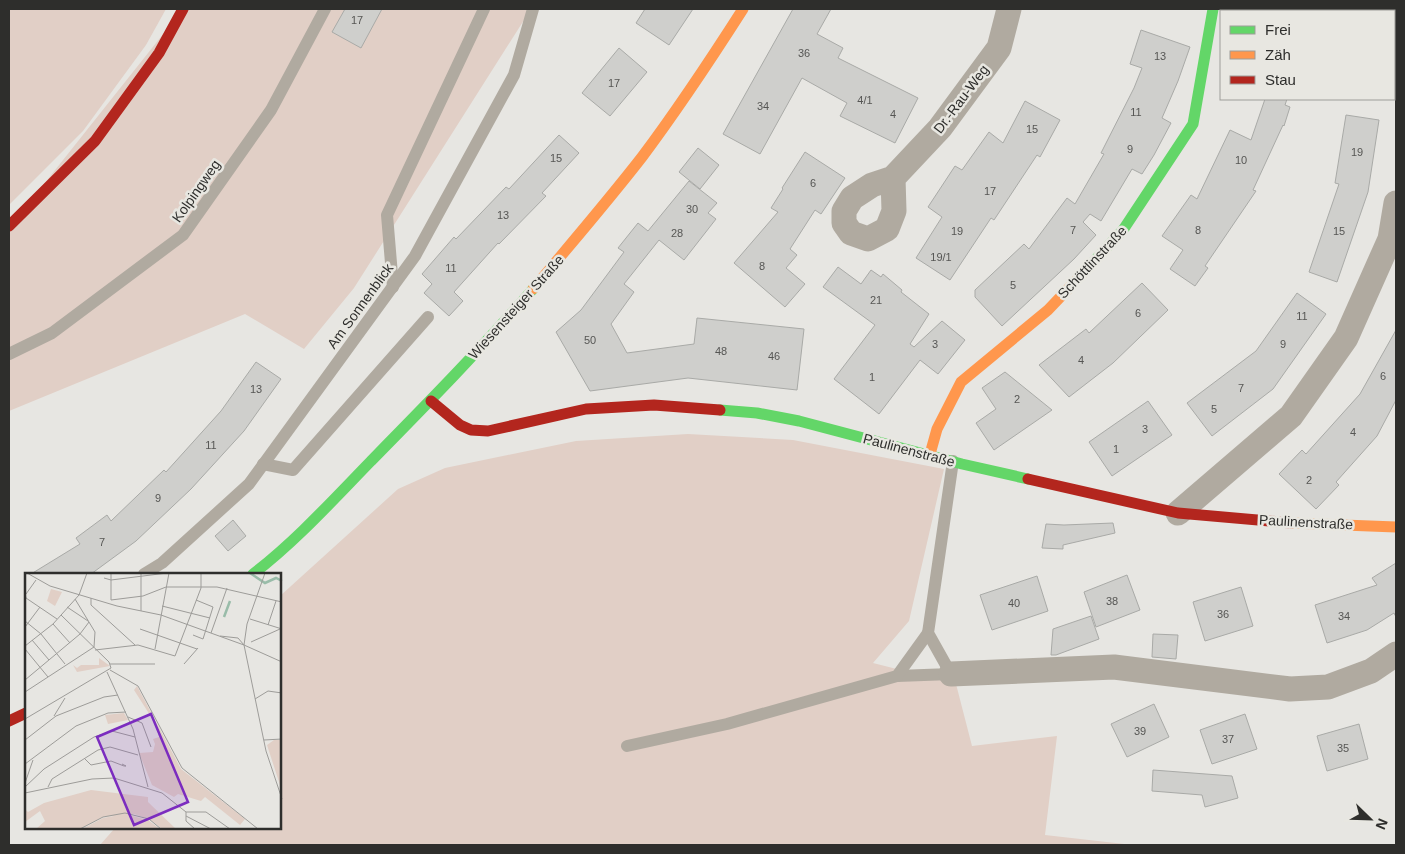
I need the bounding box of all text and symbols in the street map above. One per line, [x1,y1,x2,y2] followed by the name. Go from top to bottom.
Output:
[1220,10,1395,100] legend
[351,14,363,26] house number: 17
[1265,21,1291,38] text: Frei
[1265,46,1291,63] text: Zäh
[798,47,810,59] house number: 36
[1154,50,1166,62] house number: 13
[930,62,992,136] street label: Dr.-Rau-Weg
[1265,71,1296,88] text: Stau
[608,77,620,89] house number: 17
[857,94,873,106] house number: 4/1
[757,100,769,112] house number: 34
[1130,106,1142,118] house number: 11
[890,108,896,120] house number: 4
[1026,123,1038,135] house number: 15
[1127,143,1133,155] house number: 9
[1351,146,1363,158] house number: 19
[550,152,562,164] house number: 15
[1235,154,1247,166] house number: 10
[169,157,223,225] street label: Kolpingweg
[810,177,816,189] house number: 6
[984,185,996,197] house number: 17
[686,203,698,215] house number: 30
[497,209,509,221] house number: 13
[1054,222,1130,302] street label: Schöttlinstraße
[1070,224,1076,236] house number: 7
[1195,224,1201,236] house number: 8
[951,225,963,237] house number: 19
[1333,225,1345,237] house number: 15
[671,227,683,239] house number: 28
[465,251,567,362] street label: Wiesensteiger Straße
[930,251,952,263] house number: 19/1
[324,260,397,352] street label: Am Sonnenblick
[759,260,765,272] house number: 8
[445,262,457,274] house number: 11
[1010,279,1016,291] house number: 5
[870,294,882,306] house number: 21
[1135,307,1141,319] house number: 6
[1296,310,1308,322] house number: 11
[584,334,596,346] house number: 50
[932,338,938,350] house number: 3
[1280,338,1286,350] house number: 9
[715,345,727,357] house number: 48
[768,350,780,362] house number: 46
[1078,354,1084,366] house number: 4
[1380,370,1386,382] house number: 6
[869,371,875,383] house number: 1
[1238,382,1244,394] house number: 7
[250,383,262,395] house number: 13
[1014,393,1020,405] house number: 2
[1211,403,1217,415] house number: 5
[1142,423,1148,435] house number: 3
[1350,426,1356,438] house number: 4
[861,430,957,470] street label: Paulinenstraße
[205,439,217,451] house number: 11
[1113,443,1119,455] house number: 1
[1306,474,1312,486] house number: 2
[155,492,161,504] house number: 9
[1259,512,1354,532] street label: Paulinenstraße
[99,536,105,548] house number: 7
[25,573,281,829] inset map
[1106,595,1118,607] house number: 38
[1008,597,1020,609] house number: 40
[1217,608,1229,620] house number: 36
[1338,610,1350,622] house number: 34
[1134,725,1146,737] house number: 39
[1222,733,1234,745] house number: 37
[1337,742,1349,754] house number: 35
[1345,794,1395,844] north arrow
[1373,816,1391,832] text: N

